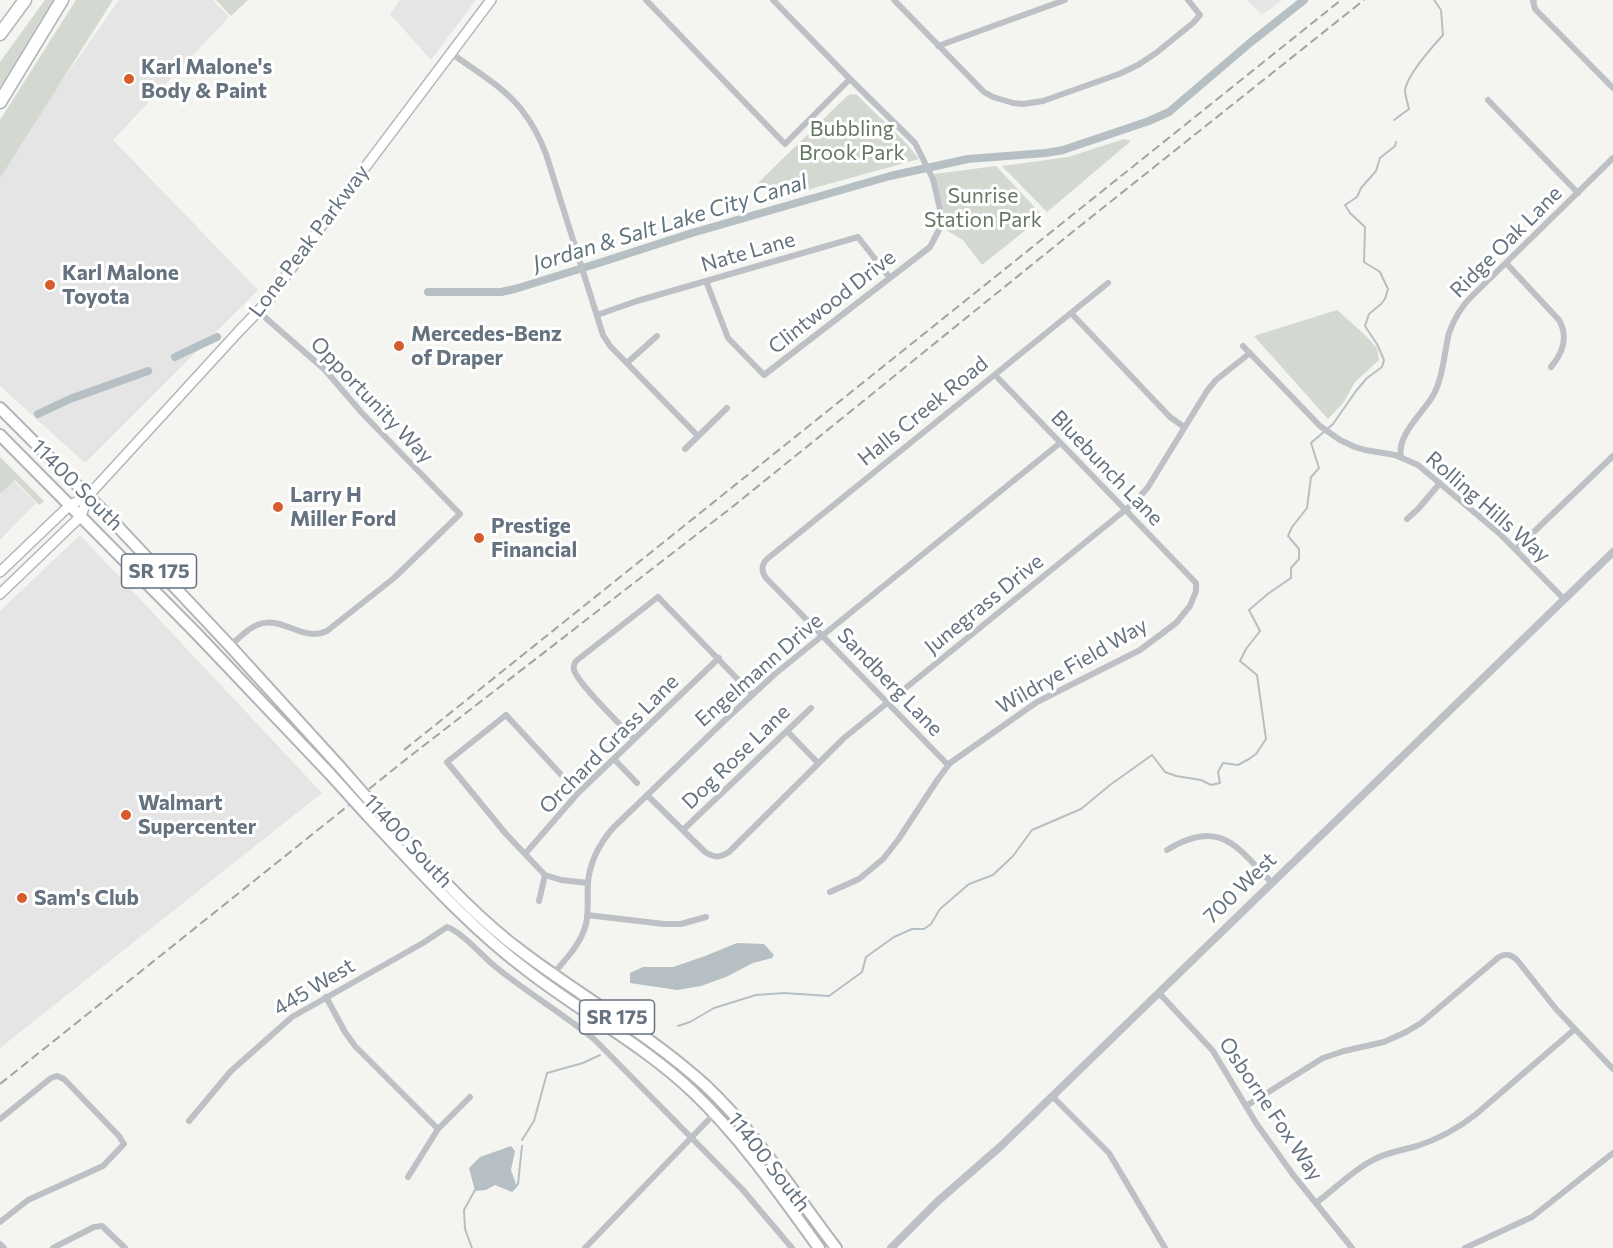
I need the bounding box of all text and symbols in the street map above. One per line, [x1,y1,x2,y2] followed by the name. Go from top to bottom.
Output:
[141,54,272,104] place label: Karl Malone's Body & Paint
[122,72,136,86] marker: Karl Malone's Body & Paint
[799,116,905,166] park label: Bubbling Brook Park
[244,160,374,322] street label: Lone Peak Parkway
[530,169,810,277] water label: Jordan & Salt Lake City Canal
[1445,181,1567,303] street label: Ridge Oak Lane
[924,183,1042,233] park label: Sunrise Station Park
[698,227,798,277] street label: Nate Lane
[763,245,901,359] street label: Clintwood Drive
[62,260,179,310] place label: Karl Malone Toyota
[43,278,57,292] marker: Karl Malone Toyota
[411,321,562,371] place label: Mercedes-Benz of Draper
[305,331,439,469] street label: Opportunity Way
[392,339,406,353] marker: Mercedes-Benz of Draper
[853,351,993,471] street label: Halls Creek Road
[1046,405,1168,531] street label: Bluebunch Lane
[26,434,128,536] street label: 11400 South
[1421,446,1555,568] street label: Rolling Hills Way
[290,482,396,532] place label: Larry H Miller Ford
[271,500,285,514] marker: Larry H Miller Ford
[491,513,577,563] place label: Prestige Financial
[472,531,486,545] marker: Prestige Financial
[920,548,1048,660] street label: Junegrass Drive
[122,554,196,588] road number: SR 175
[690,608,828,732] street label: Engelmann Drive
[992,613,1152,719] street label: Wildrye Field Way
[832,623,948,741] street label: Sandberg Lane
[534,669,684,819] street label: Orchard Grass Lane
[677,699,795,815] street label: Dog Rose Lane
[358,789,458,893] street label: 11400 South
[138,790,256,840] place label: Walmart Supercenter
[119,808,133,822] marker: Walmart Supercenter
[1198,847,1282,929] street label: 700 West
[34,885,139,911] place label: Sam's Club
[15,891,29,905] marker: Sam's Club
[269,953,359,1021] street label: 445 West
[580,1000,654,1034] road number: SR 175
[1214,1032,1328,1186] street label: Osborne Fox Way
[722,1107,816,1217] street label: 11400 South

